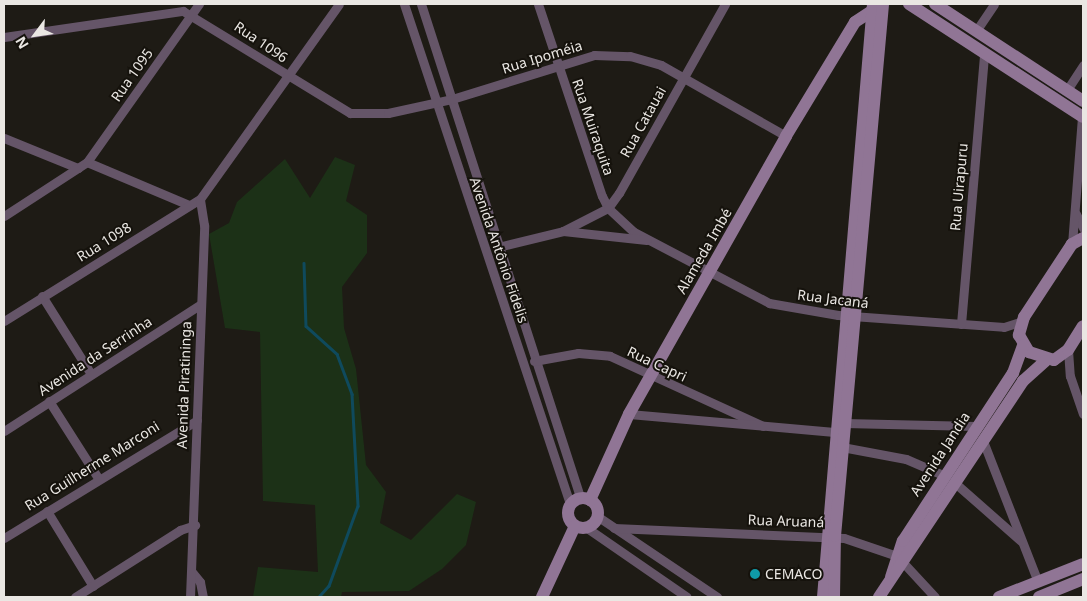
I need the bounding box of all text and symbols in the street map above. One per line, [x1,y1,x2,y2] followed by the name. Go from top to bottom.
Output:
[10,10,60,60] north arrow
[231,18,291,66] street label: Rua 1096
[11,33,33,53] text: N
[500,37,584,77] street label: Rua Ipoméia
[108,45,156,105] street label: Rua 1095
[569,77,617,177] street label: Rua Muiraquita
[617,84,669,160] street label: Rua Catauai
[947,143,971,231] street label: Rua Uirapuru
[466,175,532,325] street label: Avenida Antônio Fidelis
[673,205,735,297] street label: Alameda Imbé
[74,219,134,265] street label: Rua 1098
[796,286,870,312] street label: Rua Jacaná
[35,313,155,399] street label: Avenida da Serrinha
[173,321,195,449] street label: Avenida Piratininga
[625,343,689,385] street label: Rua Capri
[907,409,973,499] street label: Avenida Jandia
[22,418,162,514] street label: Rua Guilherme Marconi
[747,511,825,531] street label: Rua Aruaná
[765,566,822,582] place label: CEMACO
[749,568,761,580] marker: CEMACO

